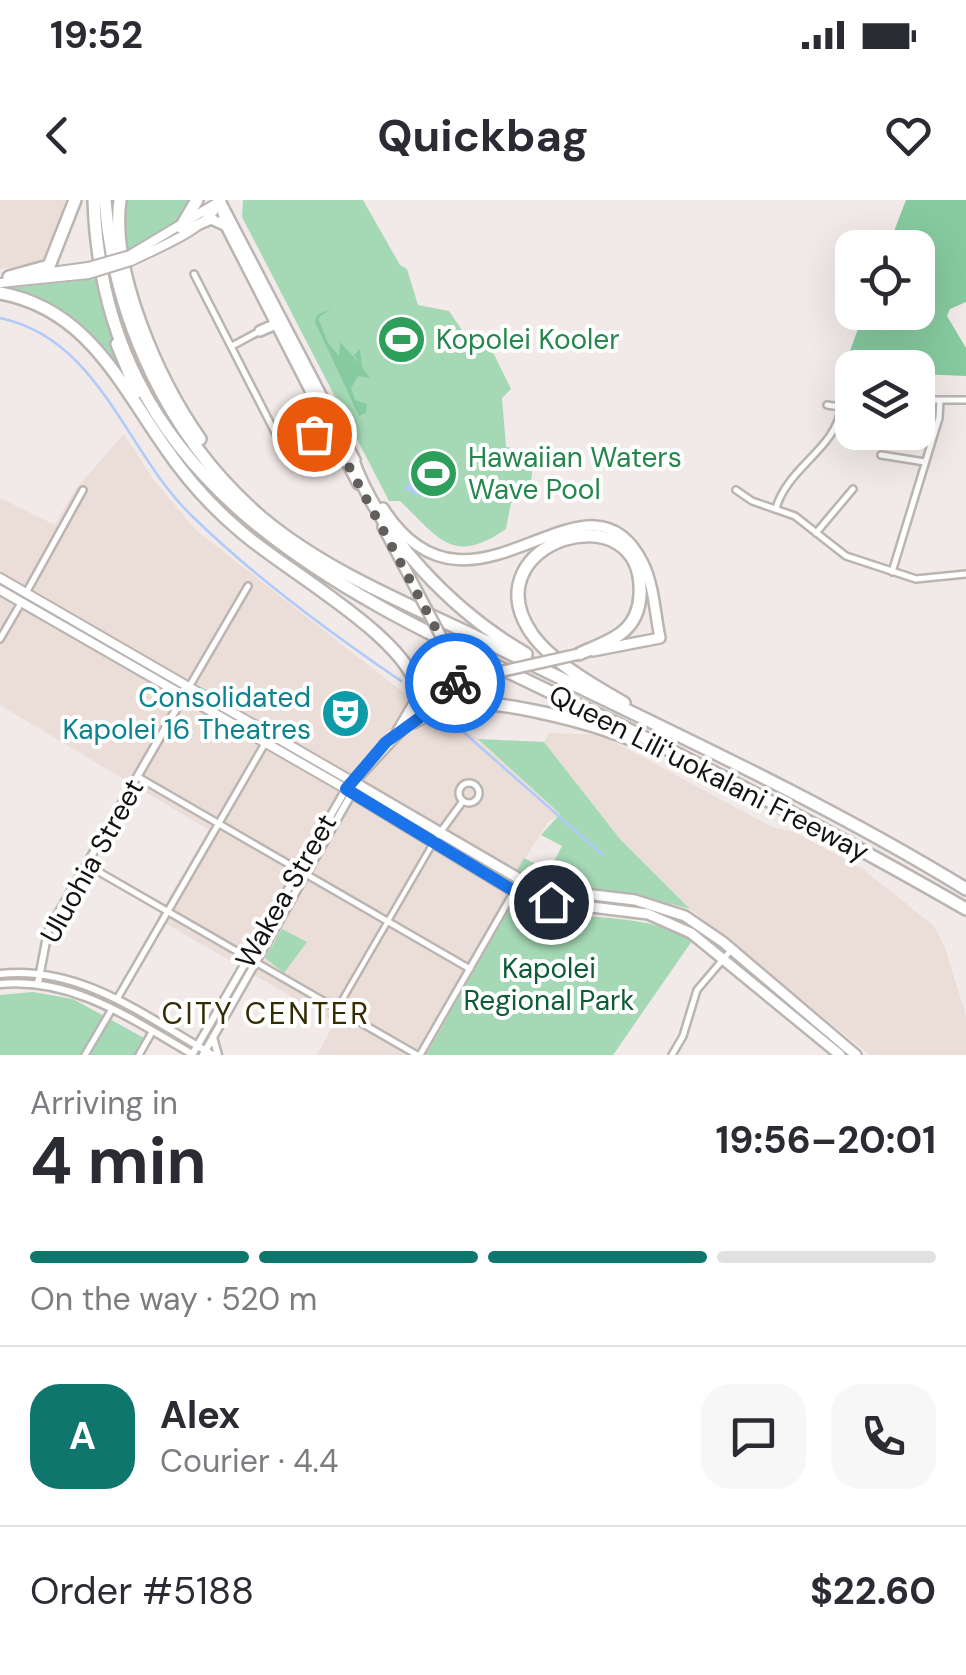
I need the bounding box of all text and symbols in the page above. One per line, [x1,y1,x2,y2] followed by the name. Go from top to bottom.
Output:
[50,10,143,60] text: 19:52
[377,106,589,165] text: Quickbag
[30,108,85,163] icon: back
[881,108,936,163] icon: heart
[835,230,935,450] map controls
[835,230,935,330] button: locate
[375,313,427,365] sports icon: Kopolei Kooler
[436,321,620,358] place label: Kopolei Kooler
[835,350,935,450] button: layers
[272,392,357,477] pin
[287,407,342,462] icon: bag
[468,439,682,508] place label: Hawaiian Waters Wave Pool
[407,447,459,499] sports icon: Hawaiian Waters Wave Pool
[405,633,505,733] courier
[428,656,483,711] icon: bike
[543,676,875,870] street label: Queen Liliʻuokalani Freeway
[62,679,311,748] place label: Consolidated Kapolei 16 Theatres
[320,687,372,739] theatre icon: Consolidated Kapolei 16 Theatres
[32,772,152,950] street label: Uluohia Street
[227,807,345,975] street label: Wakea Street
[509,860,594,945] pin
[524,875,579,930] icon: home
[464,950,634,1019] park label: Kapolei Regional Park
[161,994,371,1033] district label: CITY CENTER
[30,1082,178,1124] text: Arriving in
[715,1115,936,1165] text: 19:56–20:01
[30,1119,207,1203] text: 4 min
[30,1278,317,1320] text: On the way · 520 m
[701,1384,806,1489] button: chat
[831,1384,936,1489] button: phone
[160,1390,240,1440] text: Alex
[69,1411,96,1461] text: A
[160,1440,338,1482] text: Courier · 4.4
[30,1566,254,1616] text: Order #5188
[810,1566,936,1616] text: $22.60

